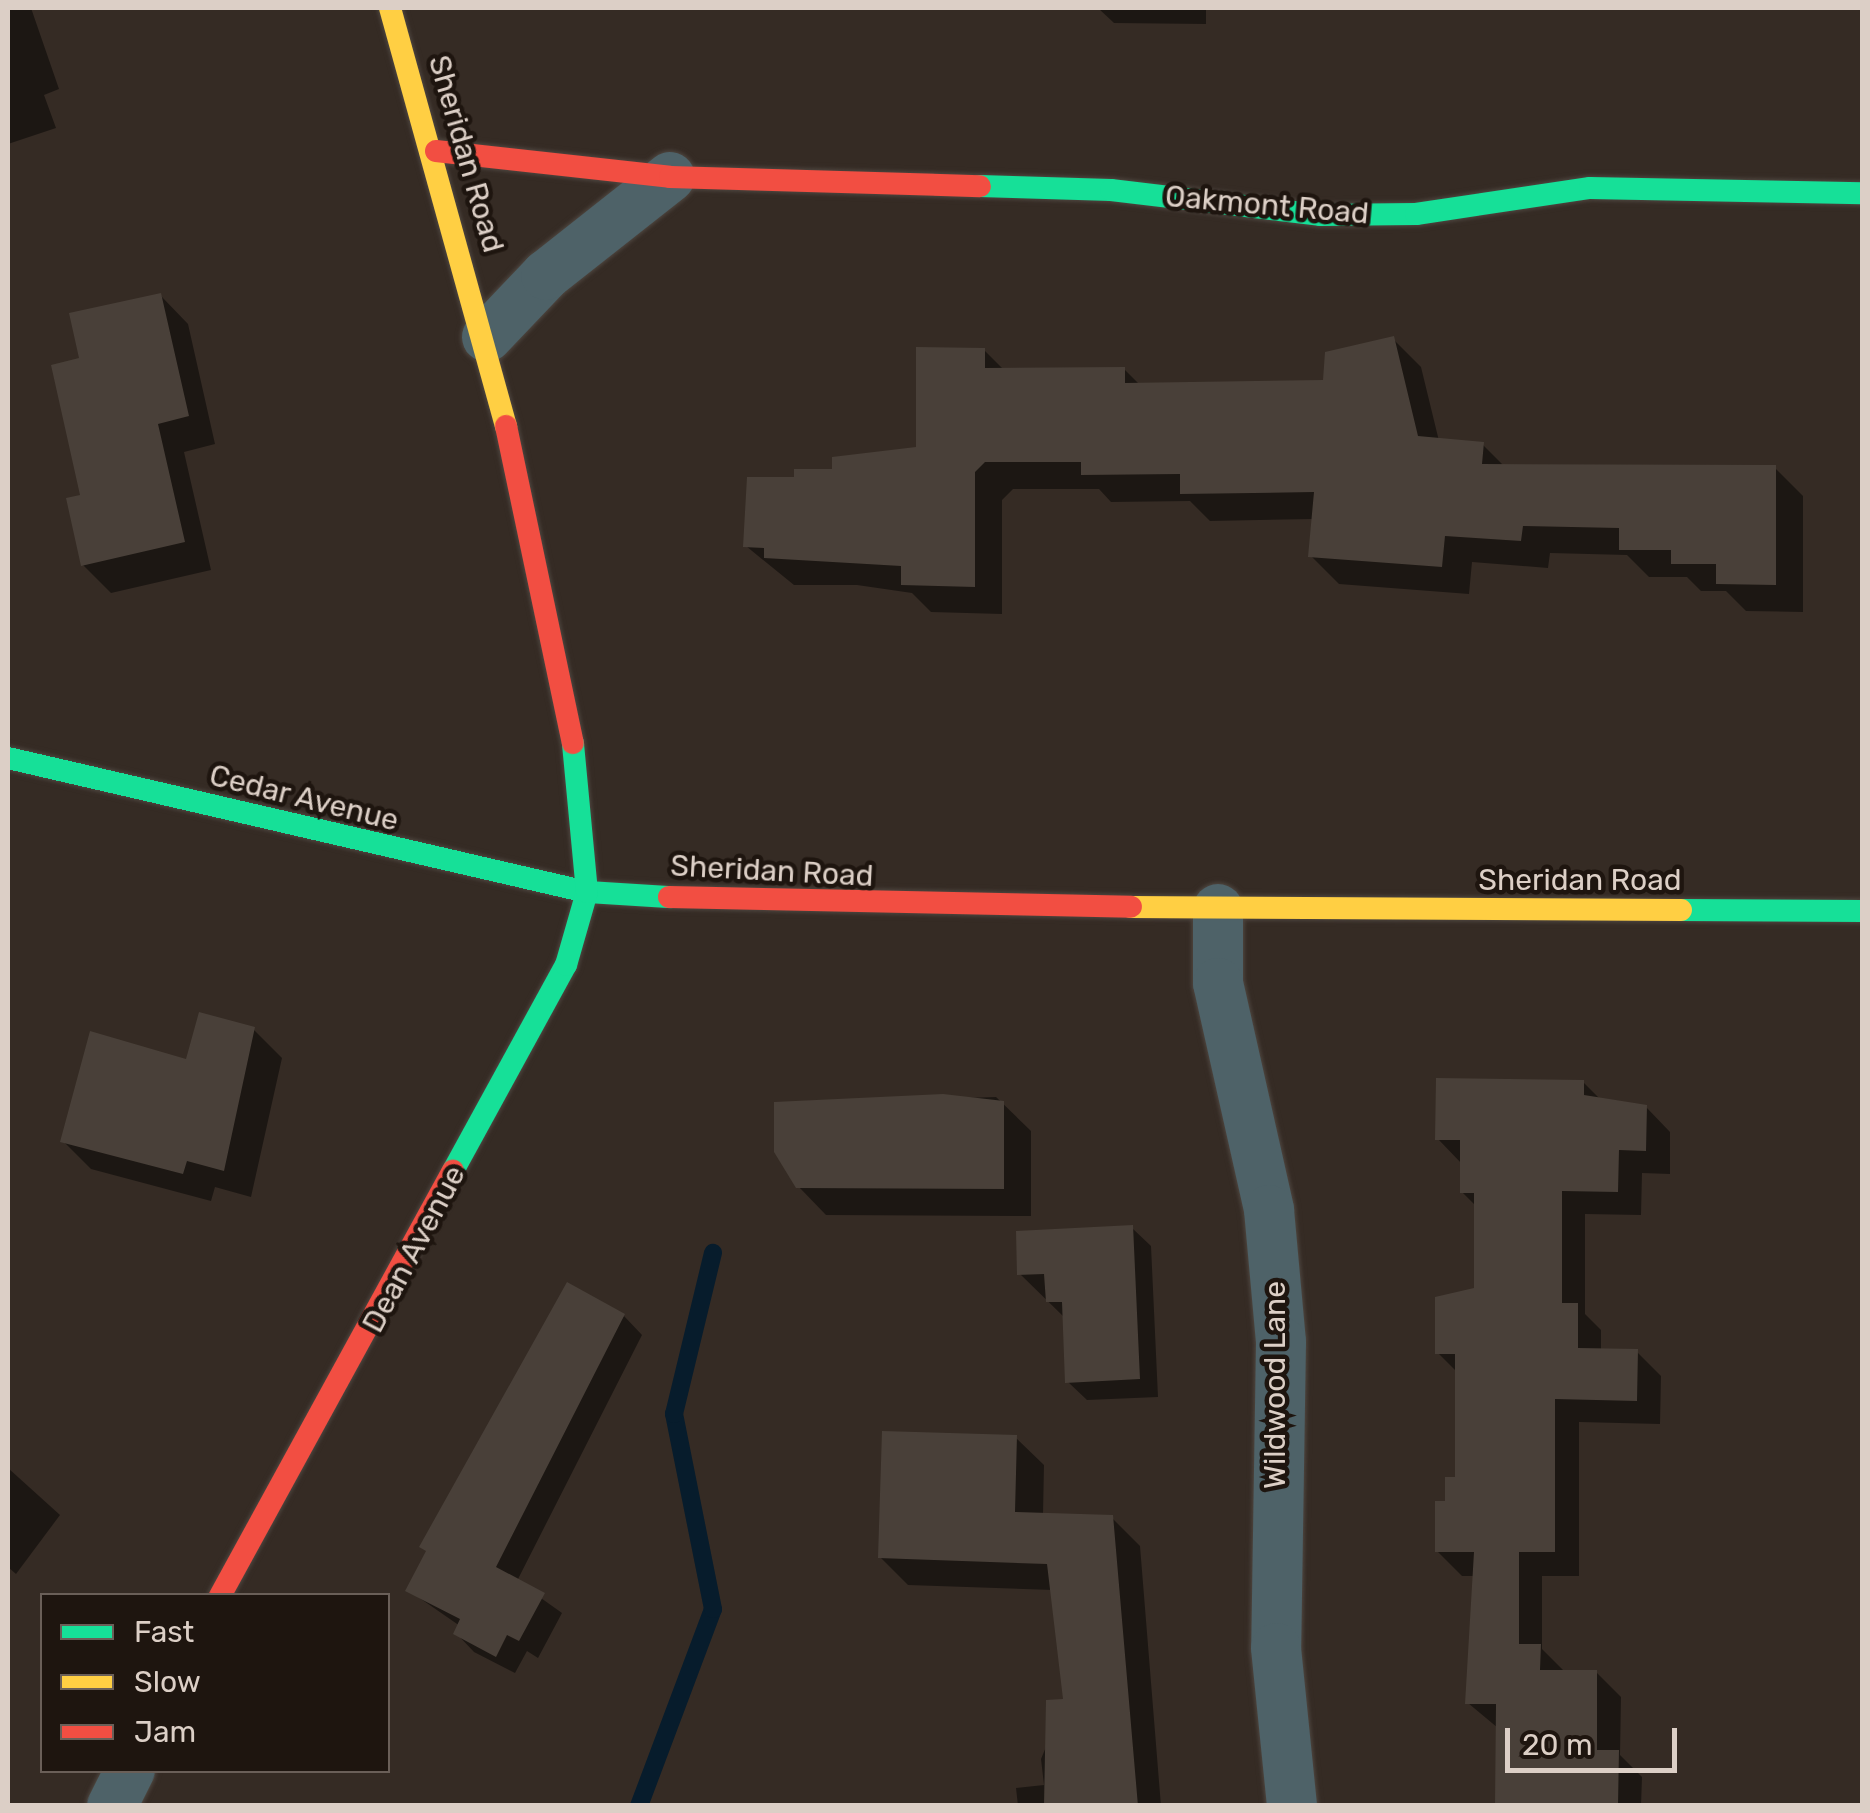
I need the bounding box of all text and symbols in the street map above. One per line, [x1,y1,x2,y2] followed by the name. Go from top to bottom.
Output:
[421,51,511,257] street label: Sheridan Road
[1164,178,1370,232] street label: Oakmont Road
[205,757,403,839] street label: Cedar Avenue
[669,848,875,894] street label: Sheridan Road
[1478,862,1682,898] street label: Sheridan Road
[355,1159,473,1339] street label: Dean Avenue
[1257,1281,1293,1489] street label: Wildwood Lane
[40,1593,390,1773] legend
[134,1614,194,1650] text: Fast
[134,1664,201,1700] text: Slow
[1510,1708,1682,1770] scale bar
[134,1714,196,1750] text: Jam
[1522,1727,1593,1763] text: 20 m

